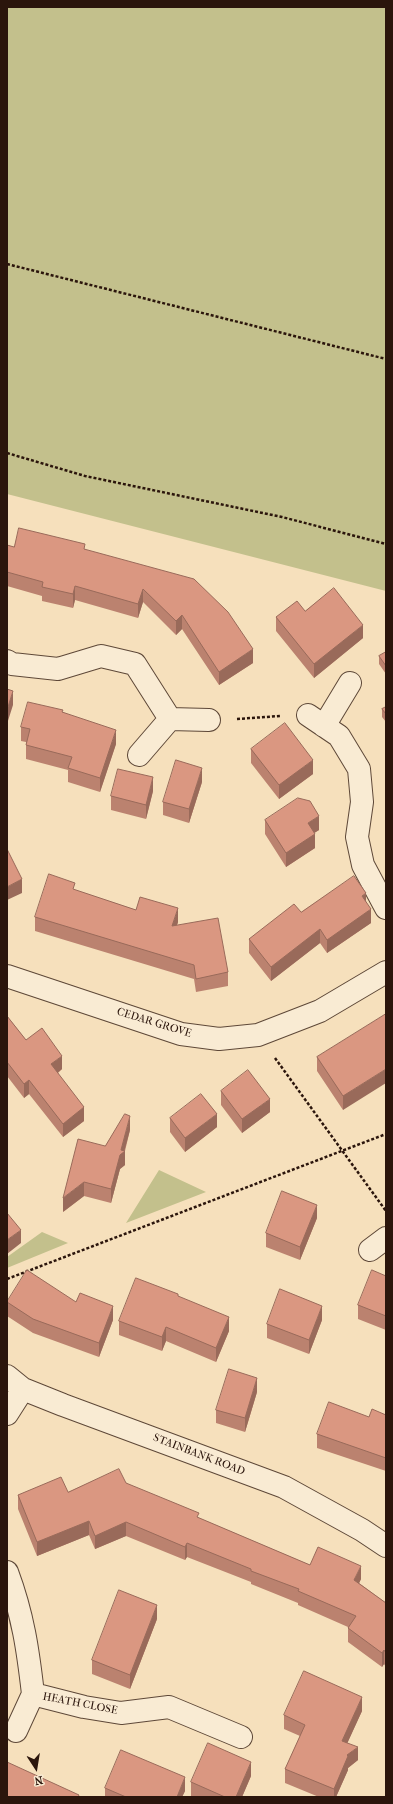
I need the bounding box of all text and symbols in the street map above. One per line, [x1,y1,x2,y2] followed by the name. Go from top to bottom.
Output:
[115,1005,193,1041] street label: CEDAR GROVE
[151,1431,247,1479] street label: STAINBANK ROAD
[41,1690,119,1718] street label: HEATH CLOSE
[16,1748,56,1788] north arrow
[33,1773,44,1787] text: N

